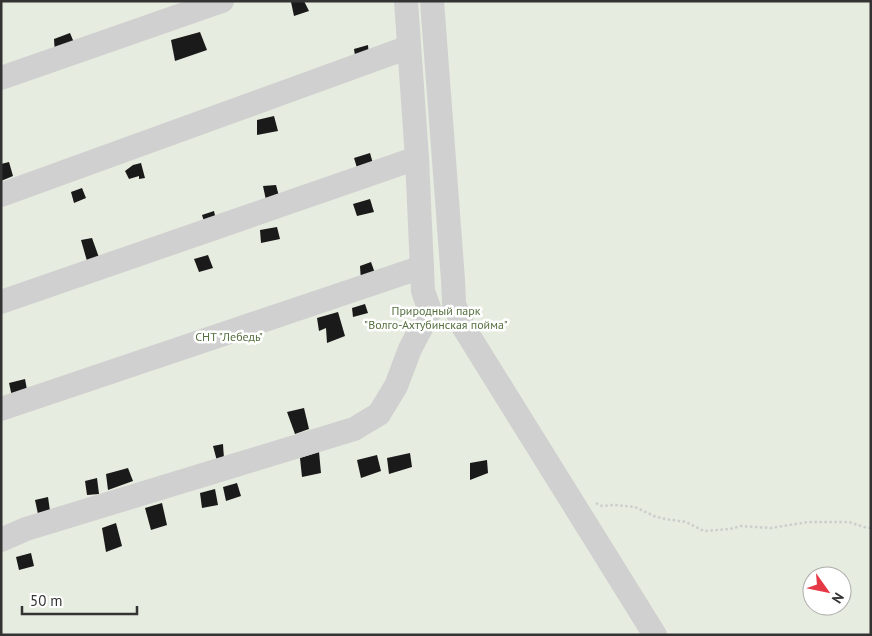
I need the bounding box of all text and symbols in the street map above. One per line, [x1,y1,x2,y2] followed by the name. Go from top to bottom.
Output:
[364,303,508,332] park label: Природный парк "Волго-Ахтубинская пойма"
[195,329,263,344] park label: СНТ "Лебедь"
[802,566,852,616] north arrow
[22,584,138,616] scale bar
[828,589,848,607] text: N
[30,591,63,610] text: 50 m

